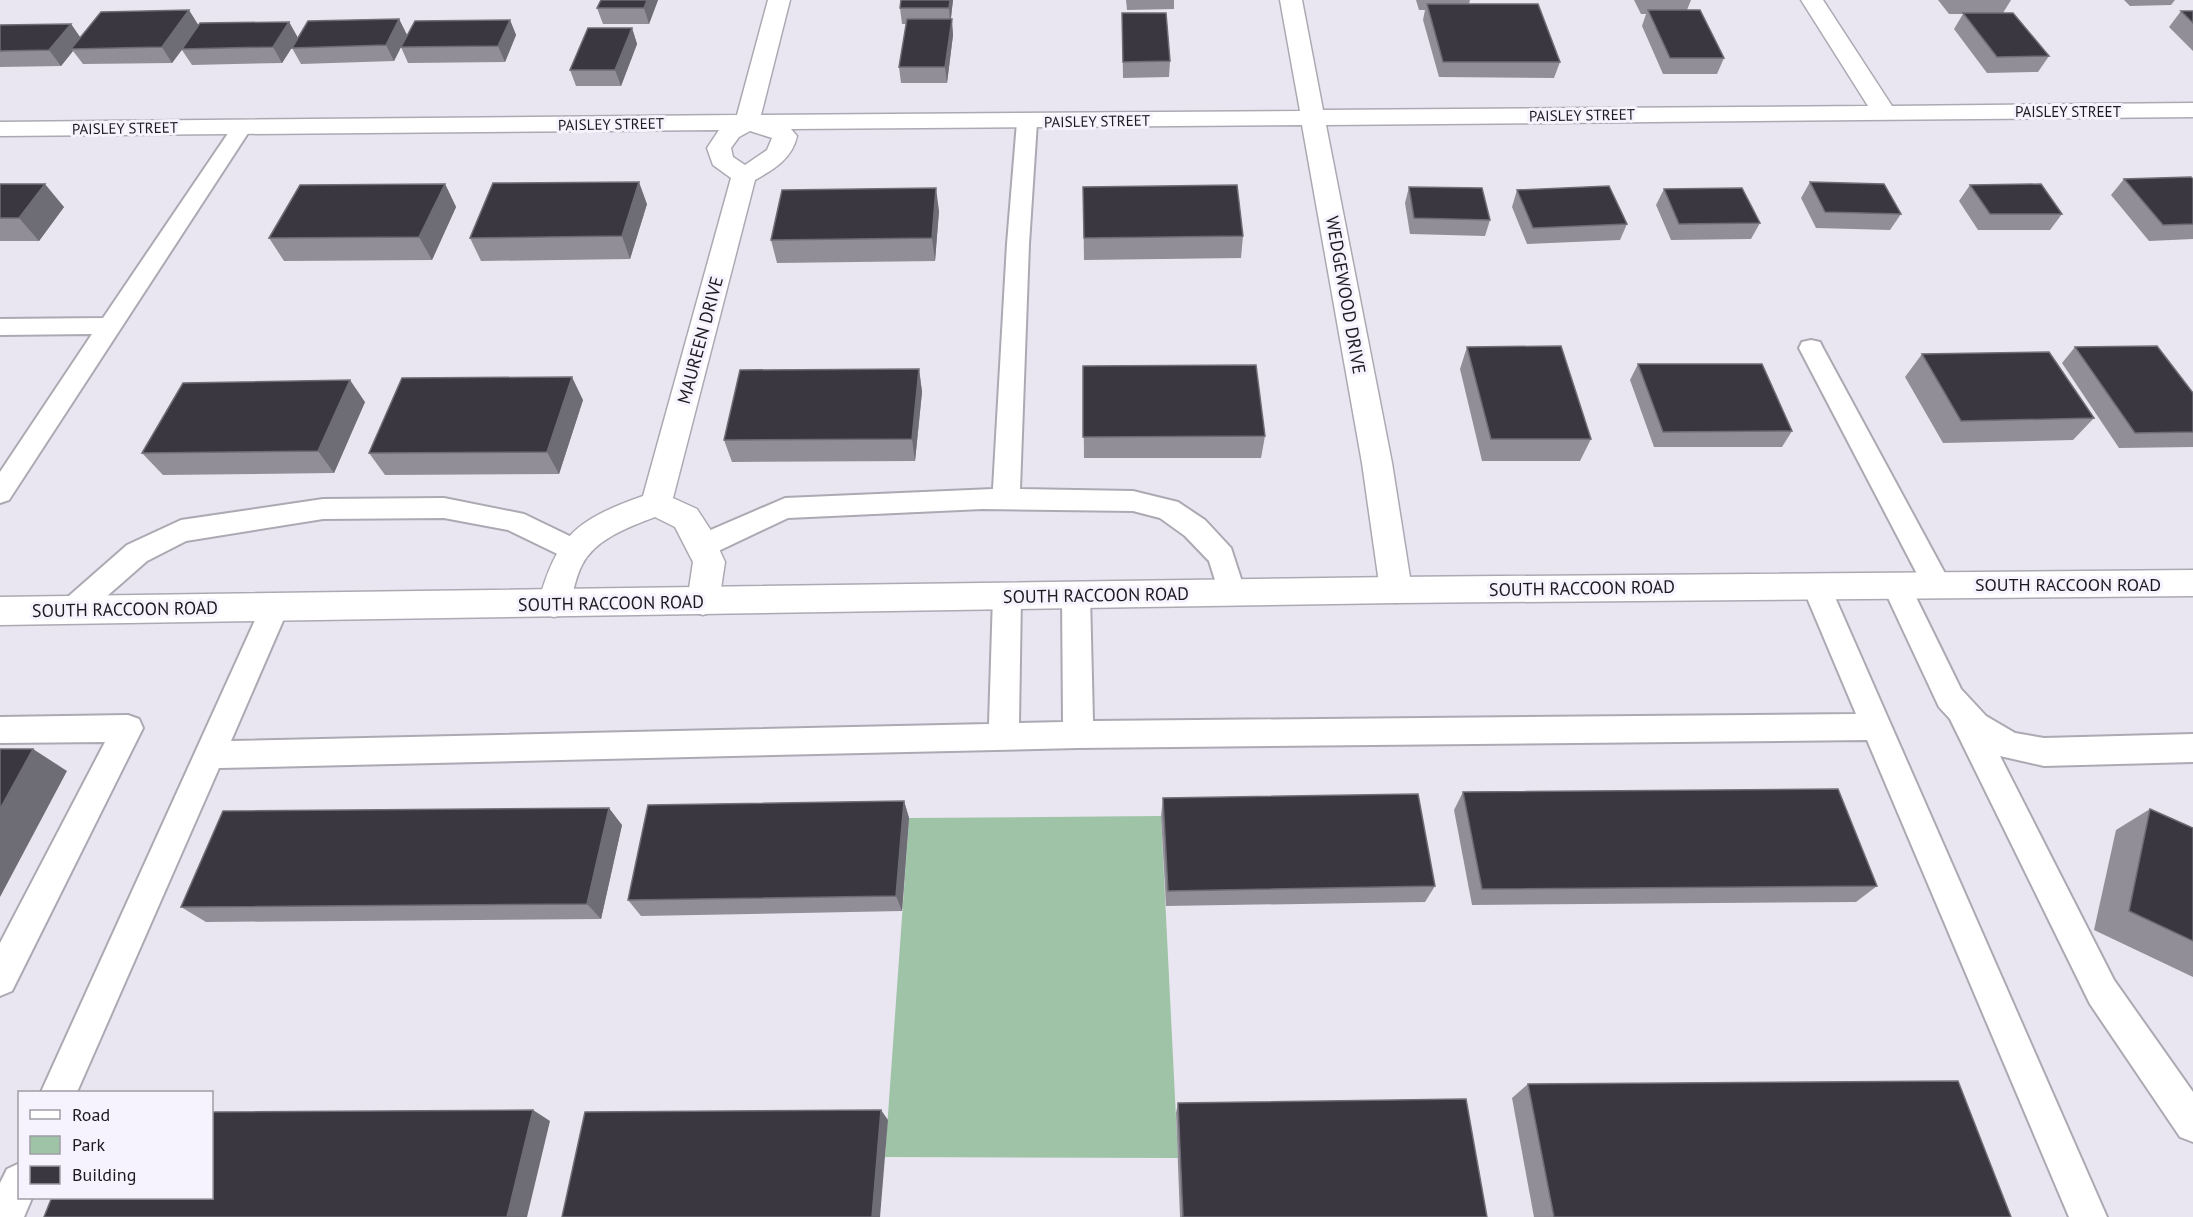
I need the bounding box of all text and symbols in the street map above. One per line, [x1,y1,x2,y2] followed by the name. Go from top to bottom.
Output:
[2015,102,2122,121] street label: PAISLEY STREET
[1529,105,1636,125] street label: PAISLEY STREET
[1044,111,1151,131] street label: PAISLEY STREET
[558,114,665,134] street label: PAISLEY STREET
[72,118,179,138] street label: PAISLEY STREET
[1321,214,1371,376] street label: WEDGEWOOD DRIVE
[672,274,728,406] street label: MAUREEN DRIVE
[1975,573,2161,596] street label: SOUTH RACCOON ROAD
[1489,575,1675,601] street label: SOUTH RACCOON ROAD
[1003,582,1189,608] street label: SOUTH RACCOON ROAD
[518,590,704,616] street label: SOUTH RACCOON ROAD
[32,596,218,622] street label: SOUTH RACCOON ROAD
[18,1091,213,1199] legend
[72,1103,110,1126] text: Road
[72,1133,105,1156] text: Park
[72,1163,136,1186] text: Building

